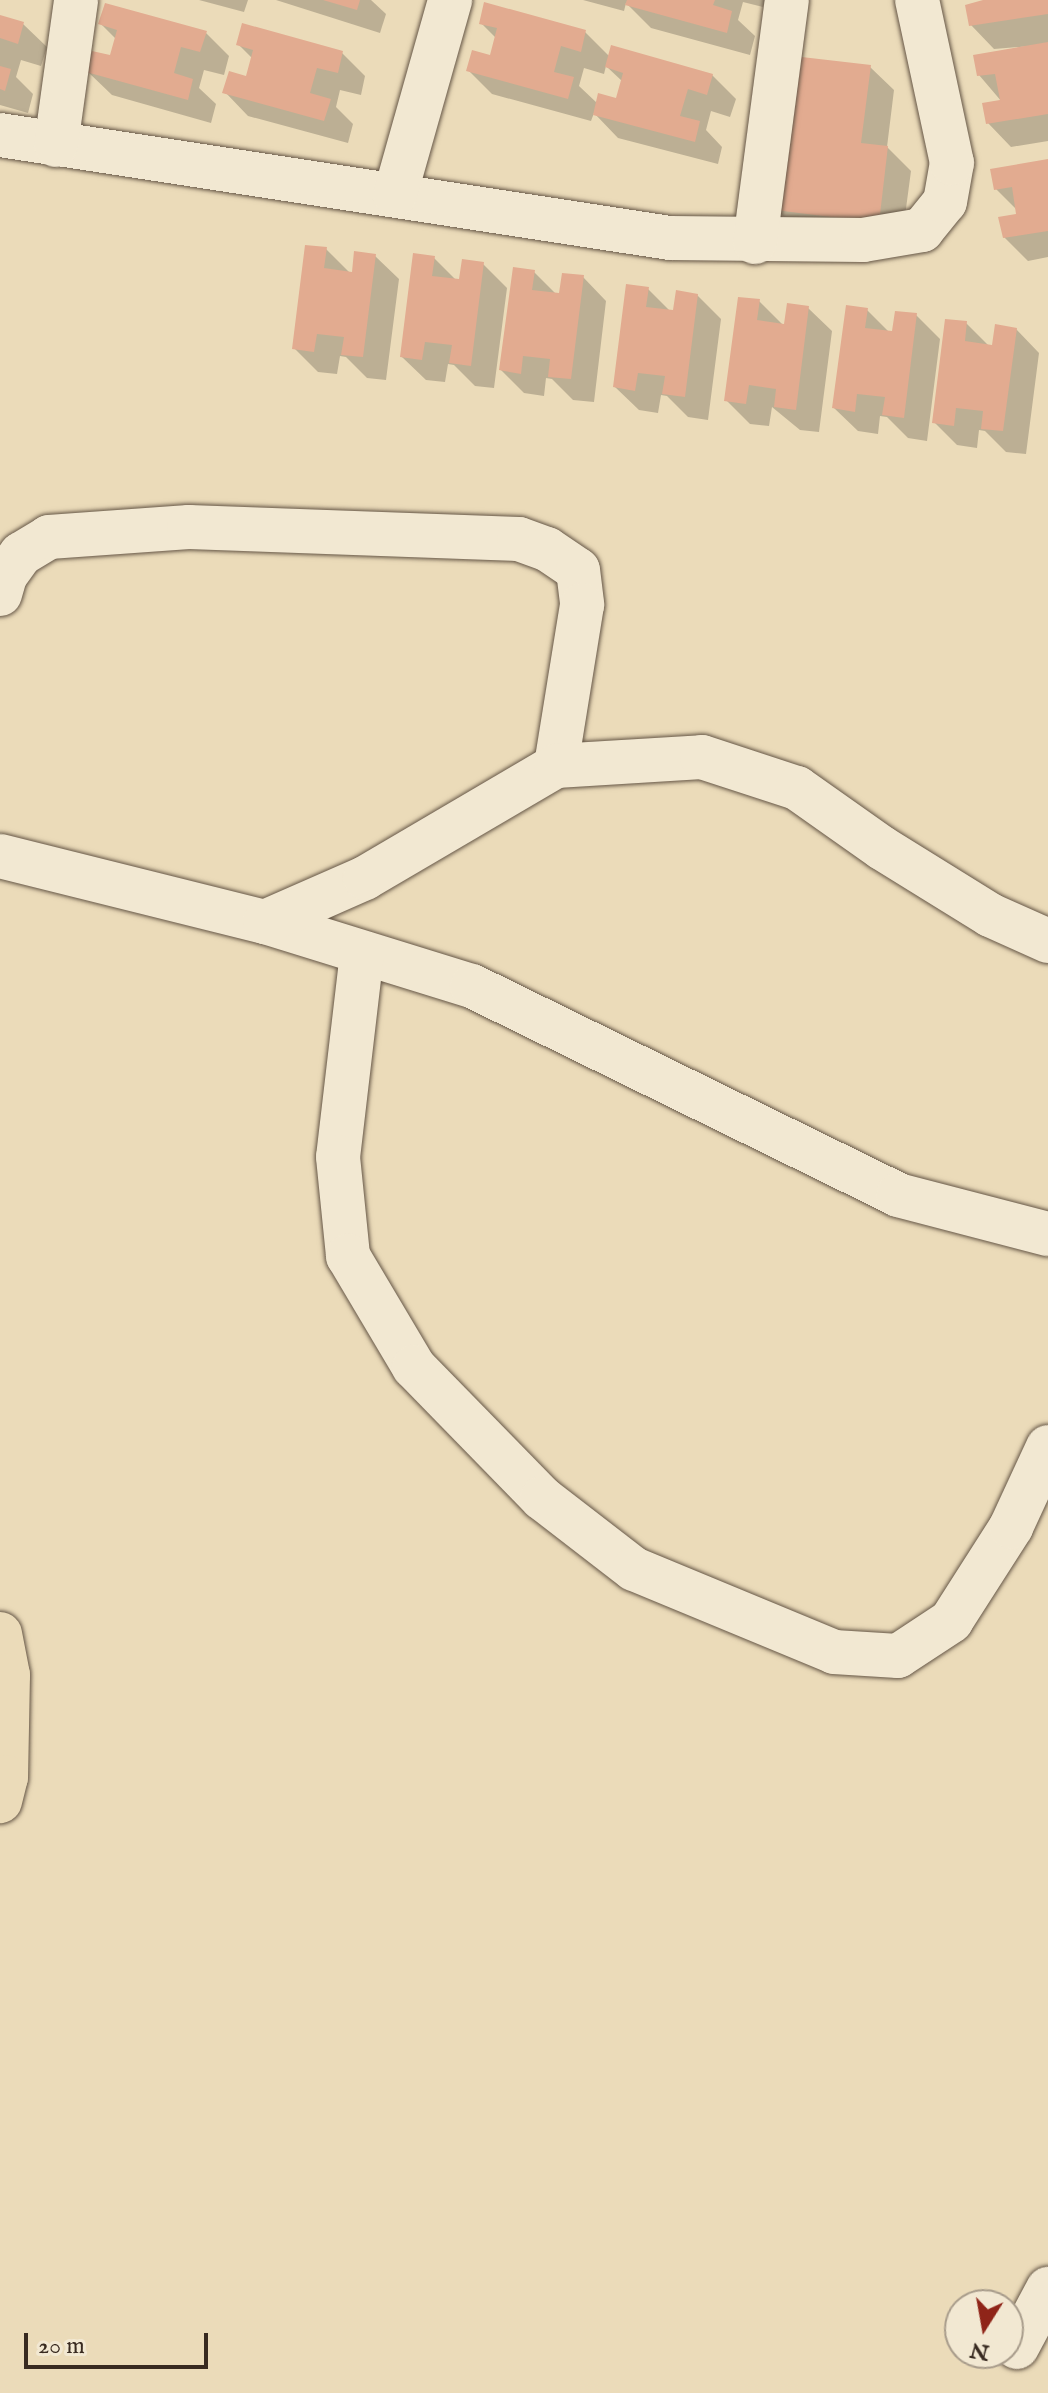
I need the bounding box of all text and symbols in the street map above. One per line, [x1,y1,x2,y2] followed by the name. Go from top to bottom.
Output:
[944,2289,1024,2369] north arrow
[28,2317,212,2367] scale bar
[38,2331,85,2362] text: 20 m
[968,2335,992,2366] text: N

